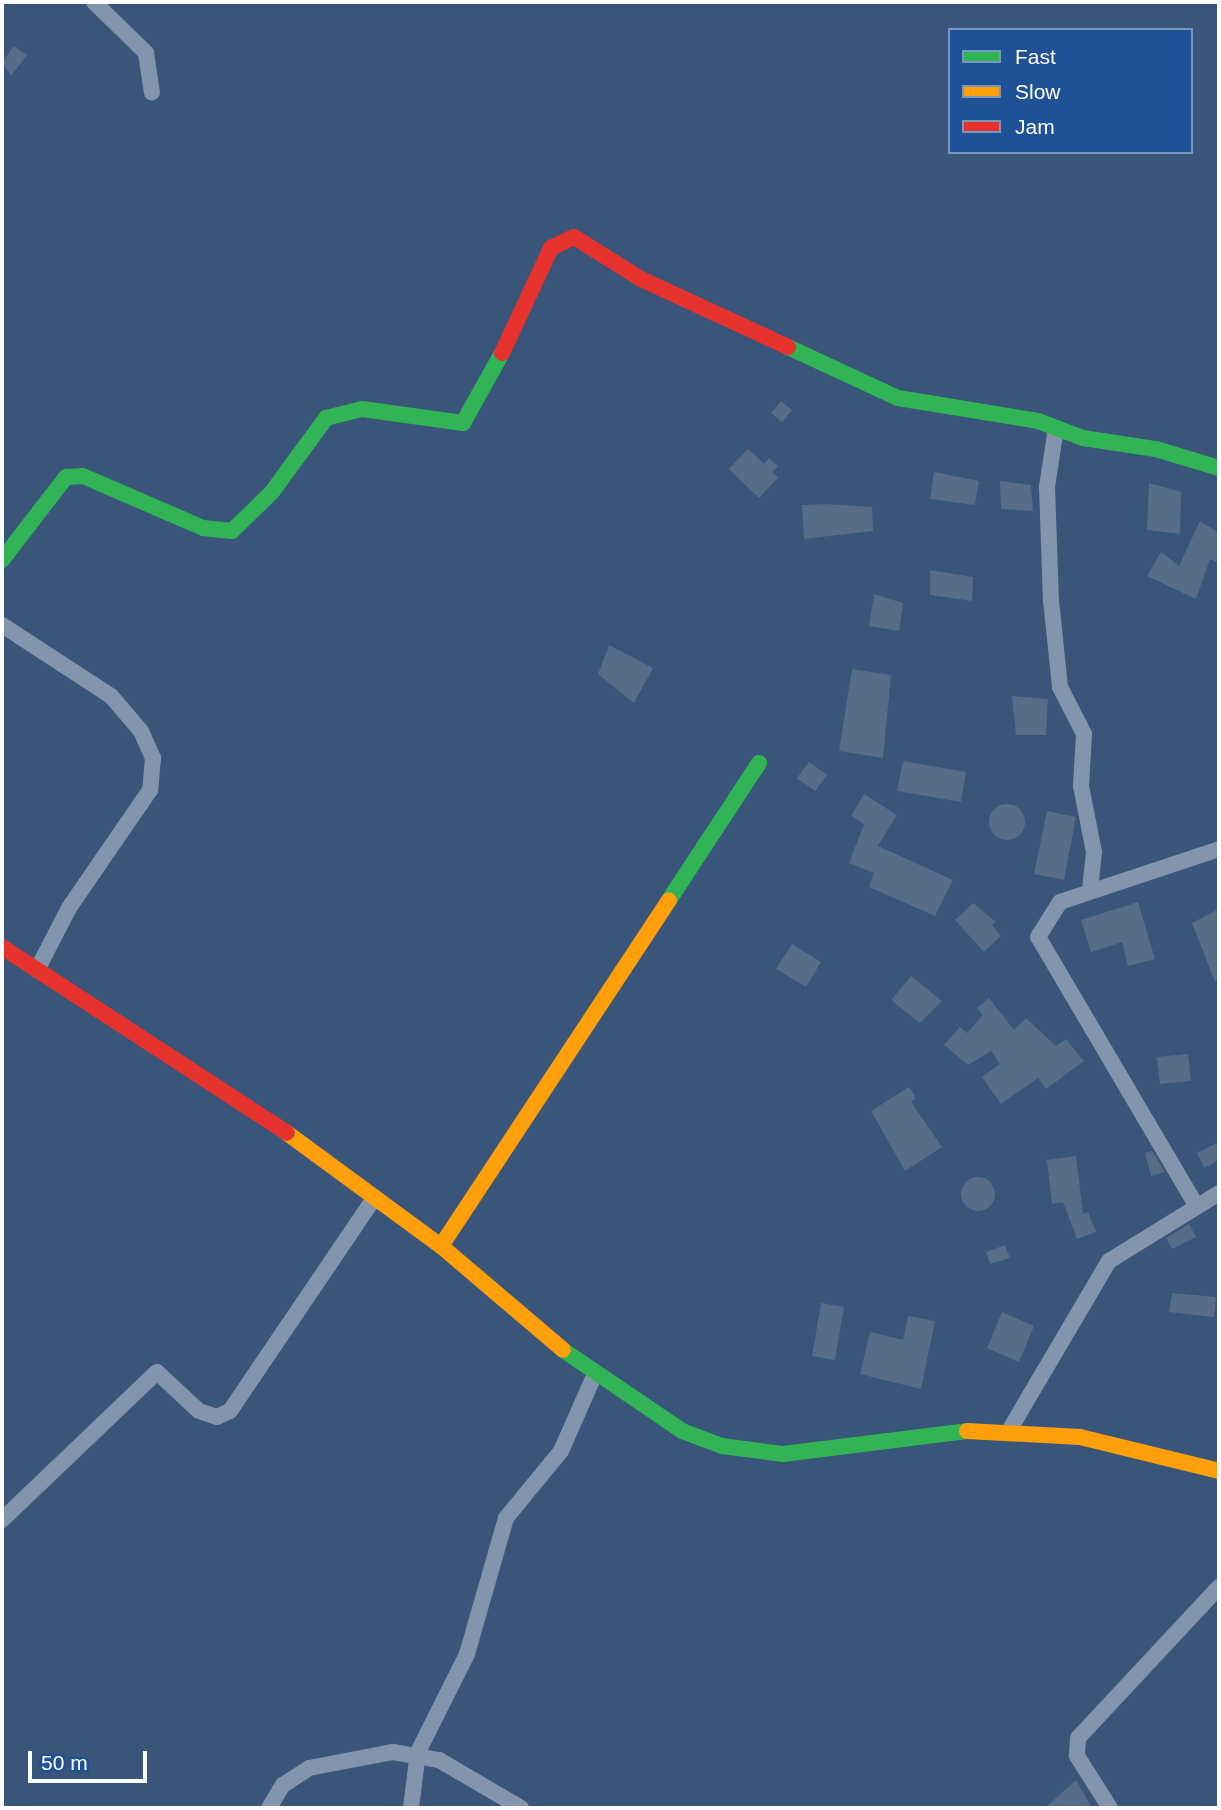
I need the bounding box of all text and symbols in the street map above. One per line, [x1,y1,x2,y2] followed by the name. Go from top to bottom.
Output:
[948,28,1193,154] legend
[1015,45,1056,68] text: Fast
[1015,80,1061,103] text: Slow
[1015,115,1055,138] text: Jam
[32,1736,150,1780] scale bar
[41,1751,88,1774] text: 50 m

